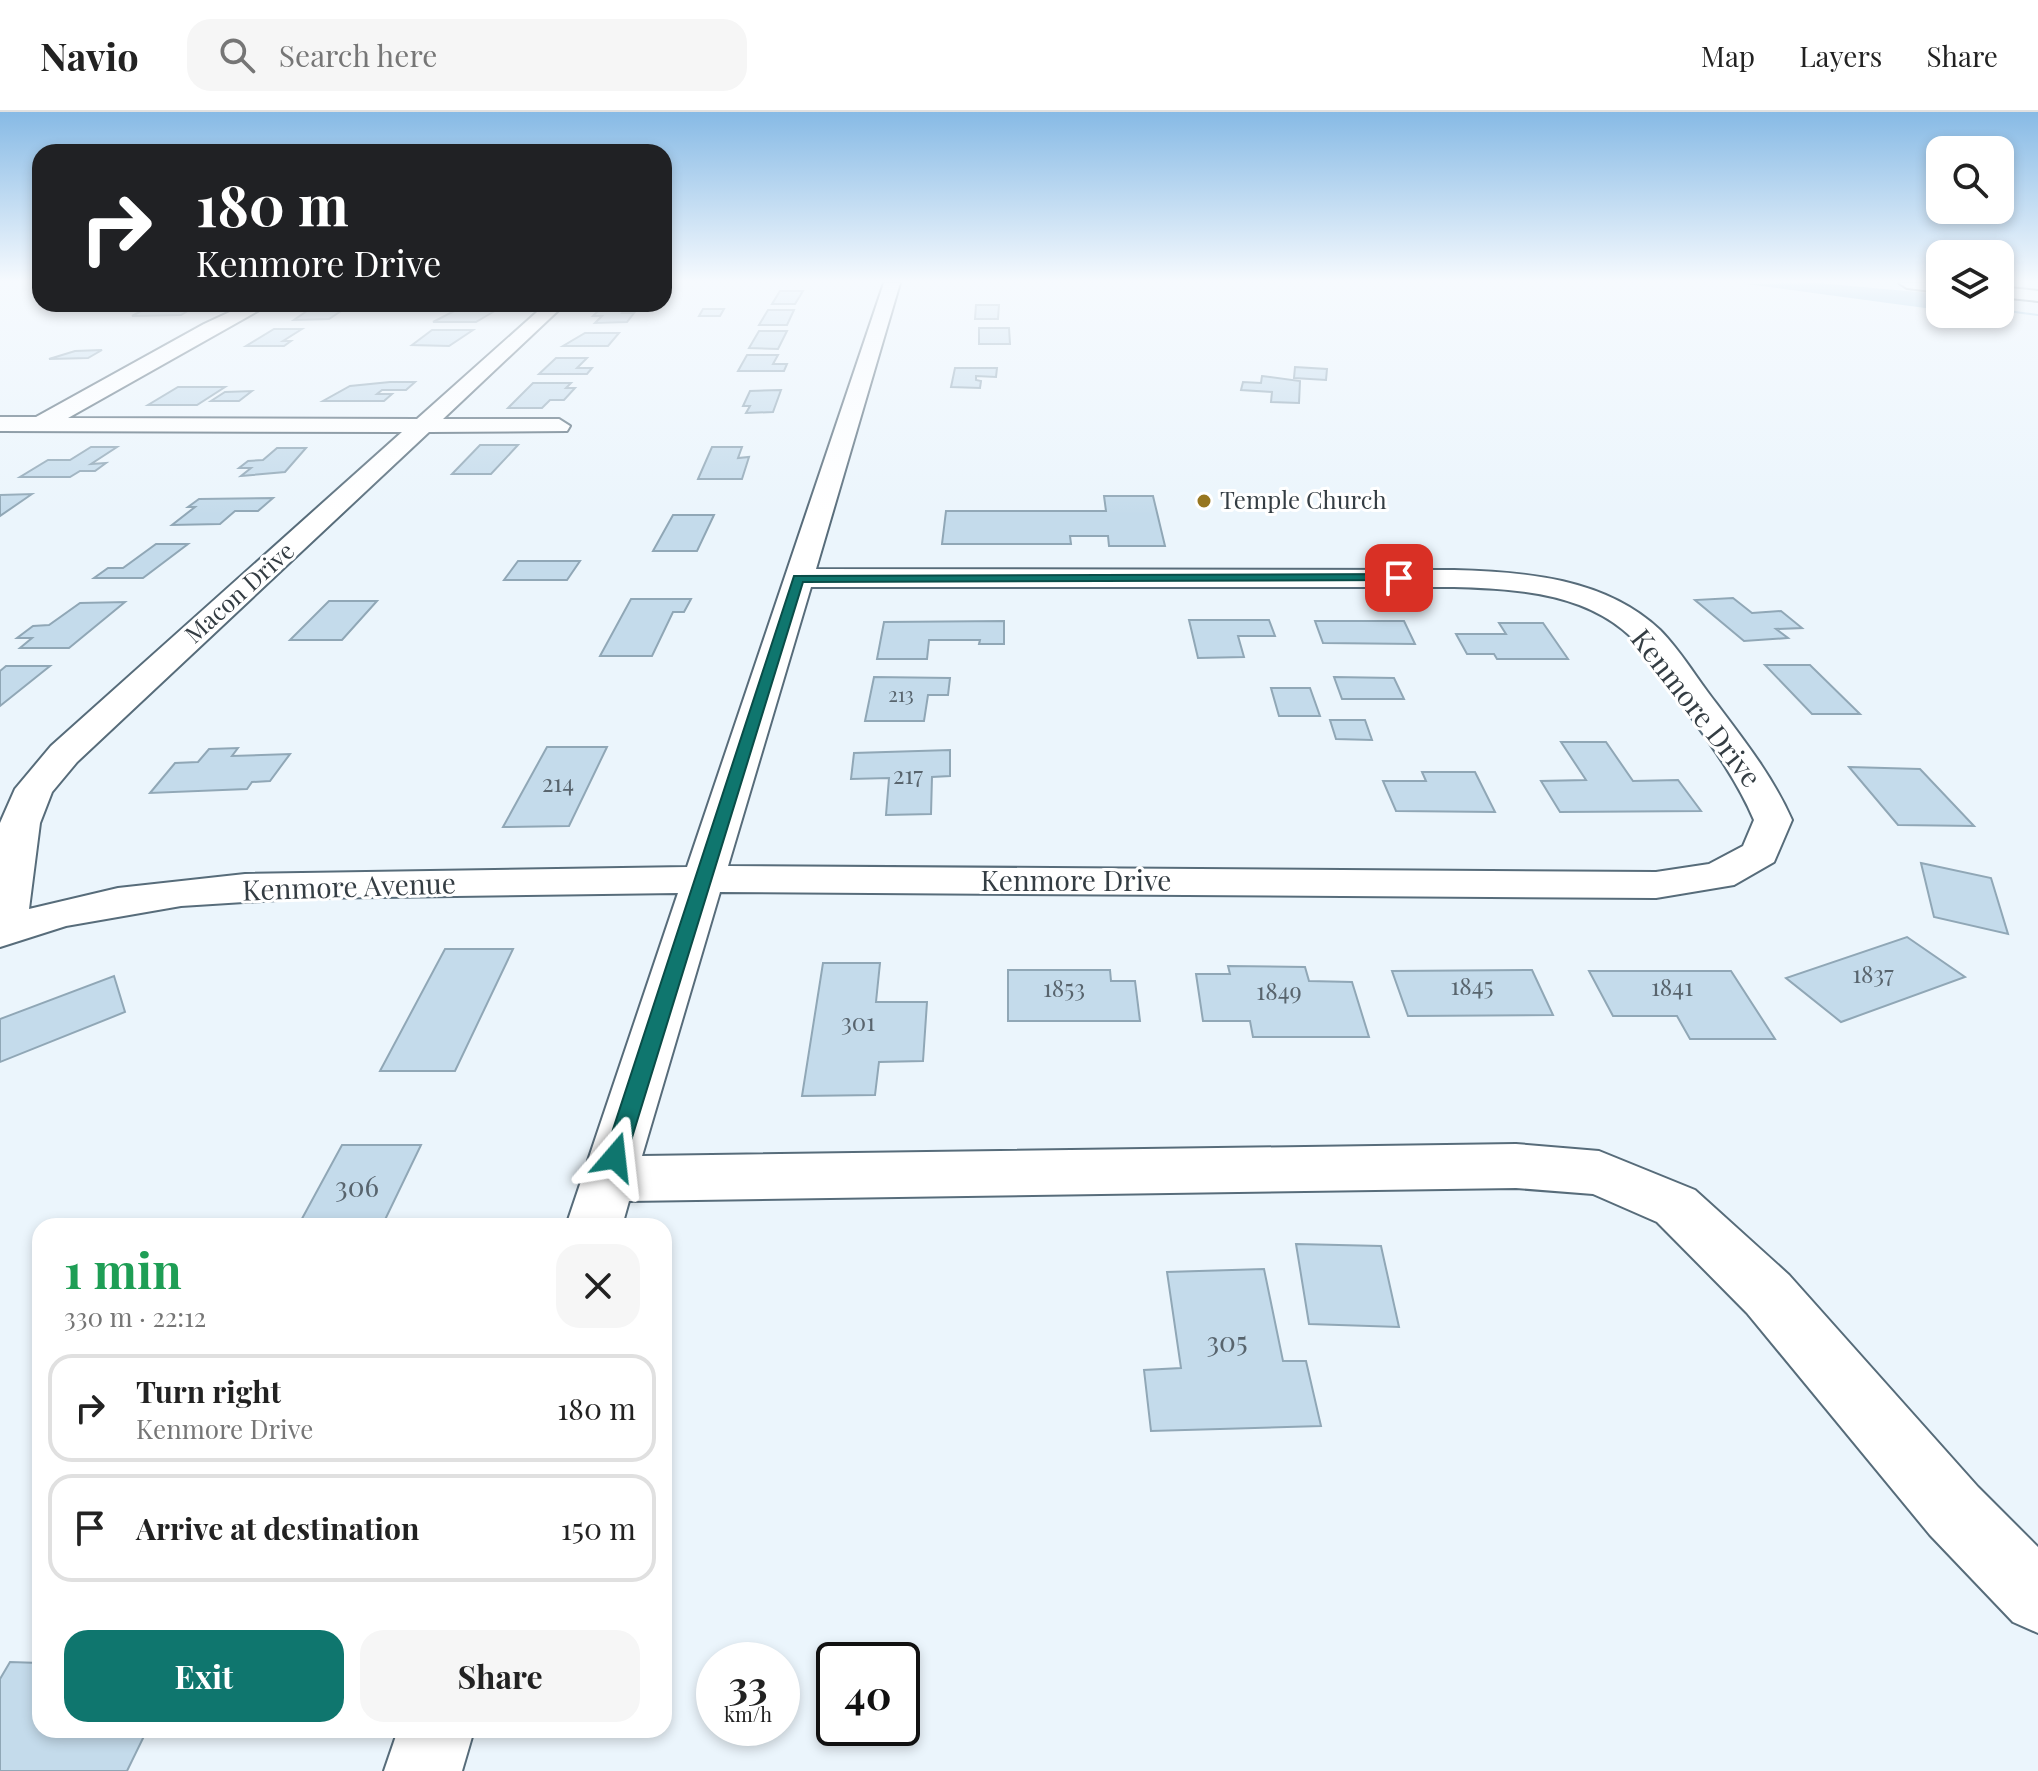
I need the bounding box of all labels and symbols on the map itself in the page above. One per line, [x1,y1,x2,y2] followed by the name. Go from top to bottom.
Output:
[1220,483,1387,515] place label: Temple Church
[1195,492,1213,510] marker: Temple Church
[177,534,300,649] street label: Macon Drive
[1365,544,1433,612] pin
[1624,620,1771,794] street label: Kenmore Drive
[888,680,914,707] house number: 213
[893,758,923,790] house number: 217
[542,766,574,798] house number: 214
[981,861,1172,898] street label: Kenmore Drive
[241,863,456,908] street label: Kenmore Avenue
[1852,957,1894,989] house number: 1837
[1450,969,1494,1001] house number: 1845
[1651,970,1693,1002] house number: 1841
[1043,971,1085,1003] house number: 1853
[1256,974,1302,1006] house number: 1849
[841,1005,875,1037] house number: 301
[573,1115,657,1199] position arrow
[335,1167,379,1204] house number: 306
[1206,1322,1248,1359] house number: 305
[816,1642,920,1746] speed limit sign: 40

